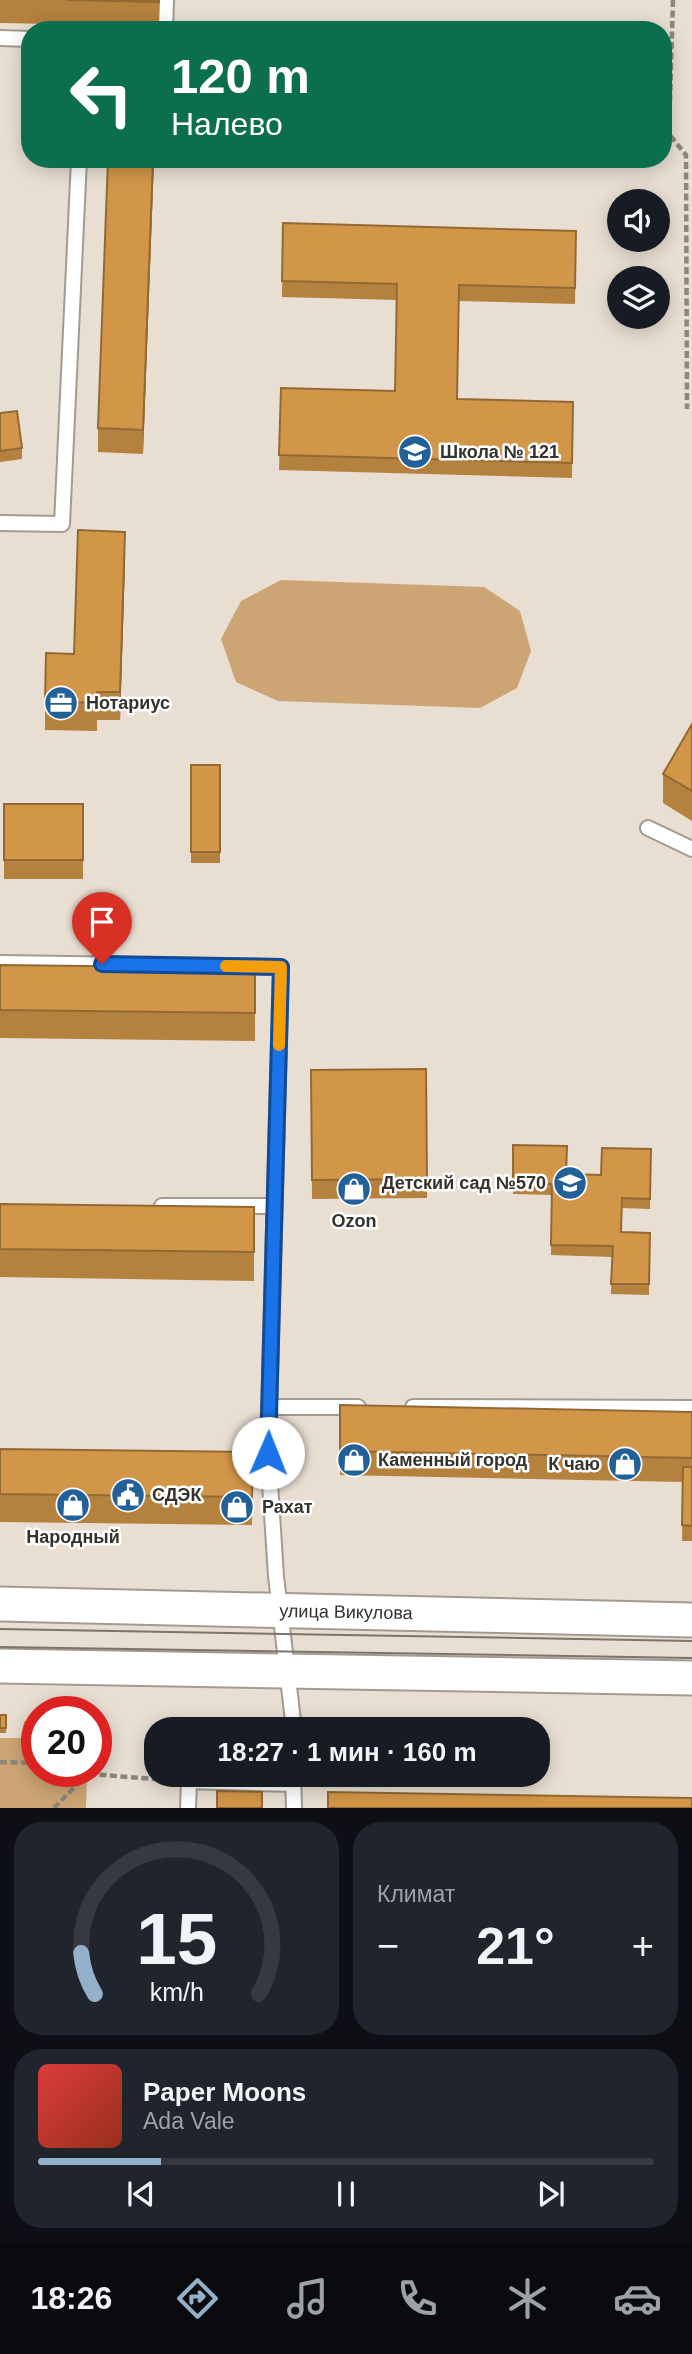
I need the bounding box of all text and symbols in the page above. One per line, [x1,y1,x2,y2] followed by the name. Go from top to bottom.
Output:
[56,49,147,140] icon: left
[171,49,310,103] text: 120 m
[171,106,283,142] text: Налево
[607,189,670,329] map controls
[607,189,670,252] button: sound
[607,266,670,329] button: layers
[396,433,434,471] school or university icon: Школа № 121
[440,442,559,462] place label: Школа № 121
[42,684,80,722] office icon: Нотариус
[86,693,170,713] place label: Нотариус
[72,892,132,964] pin
[83,903,121,941] icon: arrive
[551,1164,589,1202] school or university icon: Детский сад №570
[335,1170,373,1208] shop icon: Ozon
[382,1173,546,1193] place label: Детский сад №570
[332,1211,377,1231] place label: Ozon
[231,1416,305,1490] position arrow
[335,1441,373,1479] shop icon: Каменный город
[606,1445,644,1483] shop icon: К чаю
[378,1450,528,1470] place label: Каменный город
[548,1454,600,1474] place label: К чаю
[109,1476,147,1514] public building icon: СДЭК
[152,1485,202,1505] place label: СДЭК
[54,1486,92,1524] shop icon: Народный
[218,1488,256,1526] shop icon: Рахат
[262,1497,313,1517] place label: Рахат
[26,1527,120,1547] place label: Народный
[279,1601,414,1623] street label: улица Викулова
[21,1696,112,1787] speed limit sign: 20
[217,1737,477,1767] text: 18:27 · 1 мин · 160 m
[377,1881,455,1907] text: Климат
[136,1899,217,1980] text: 15
[476,1917,555,1975] text: 21°
[377,1925,399,1967] text: −
[632,1925,654,1967] text: +
[149,1978,204,2006] text: km/h
[143,2077,306,2107] text: Paper Moons
[143,2108,235,2134] text: Ada Vale
[122,2175,160,2213] icon: previous
[327,2175,365,2213] icon: pause
[532,2175,570,2213] icon: next
[173,2274,222,2323] icon: directions
[283,2274,332,2323] icon: music
[393,2274,442,2323] icon: phone
[503,2274,552,2323] icon: climate
[613,2274,662,2323] icon: car
[30,2280,112,2316] text: 18:26

